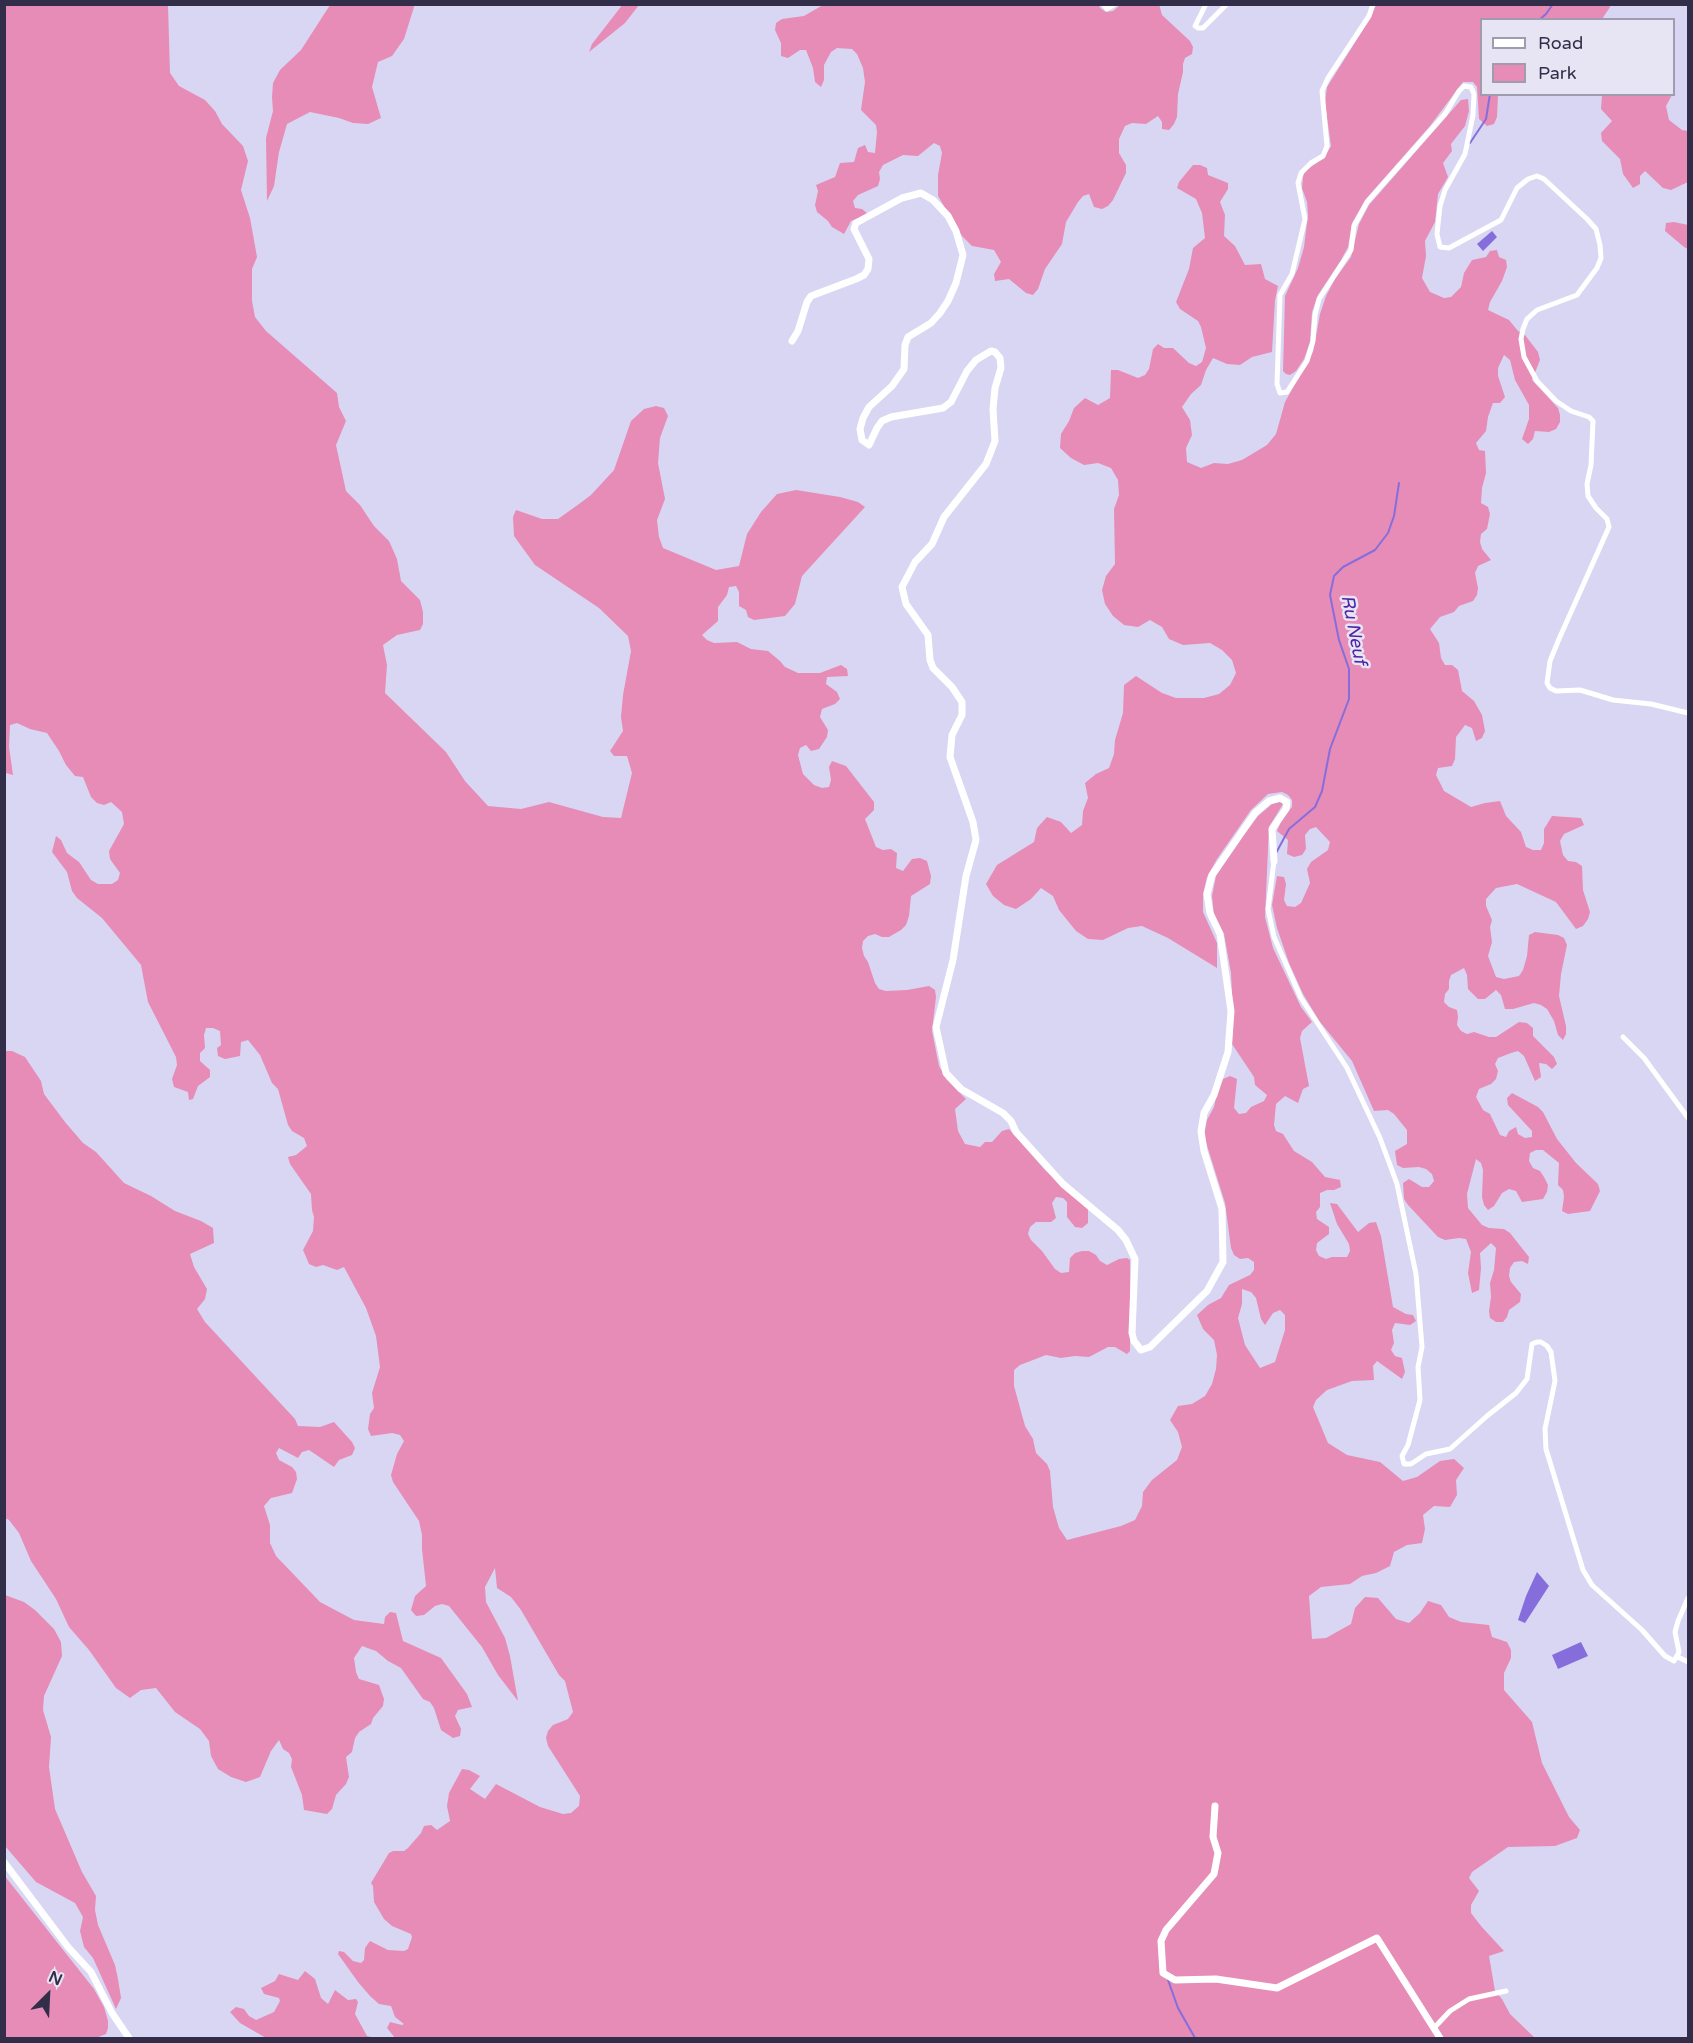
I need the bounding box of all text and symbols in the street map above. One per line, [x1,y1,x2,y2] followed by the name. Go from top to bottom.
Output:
[1480,18,1675,96] legend
[1538,32,1583,54] text: Road
[1538,62,1576,84] text: Park
[1336,593,1370,667] water label: Ru Neuf
[18,1965,78,2025] north arrow
[45,1967,65,1990] text: N

